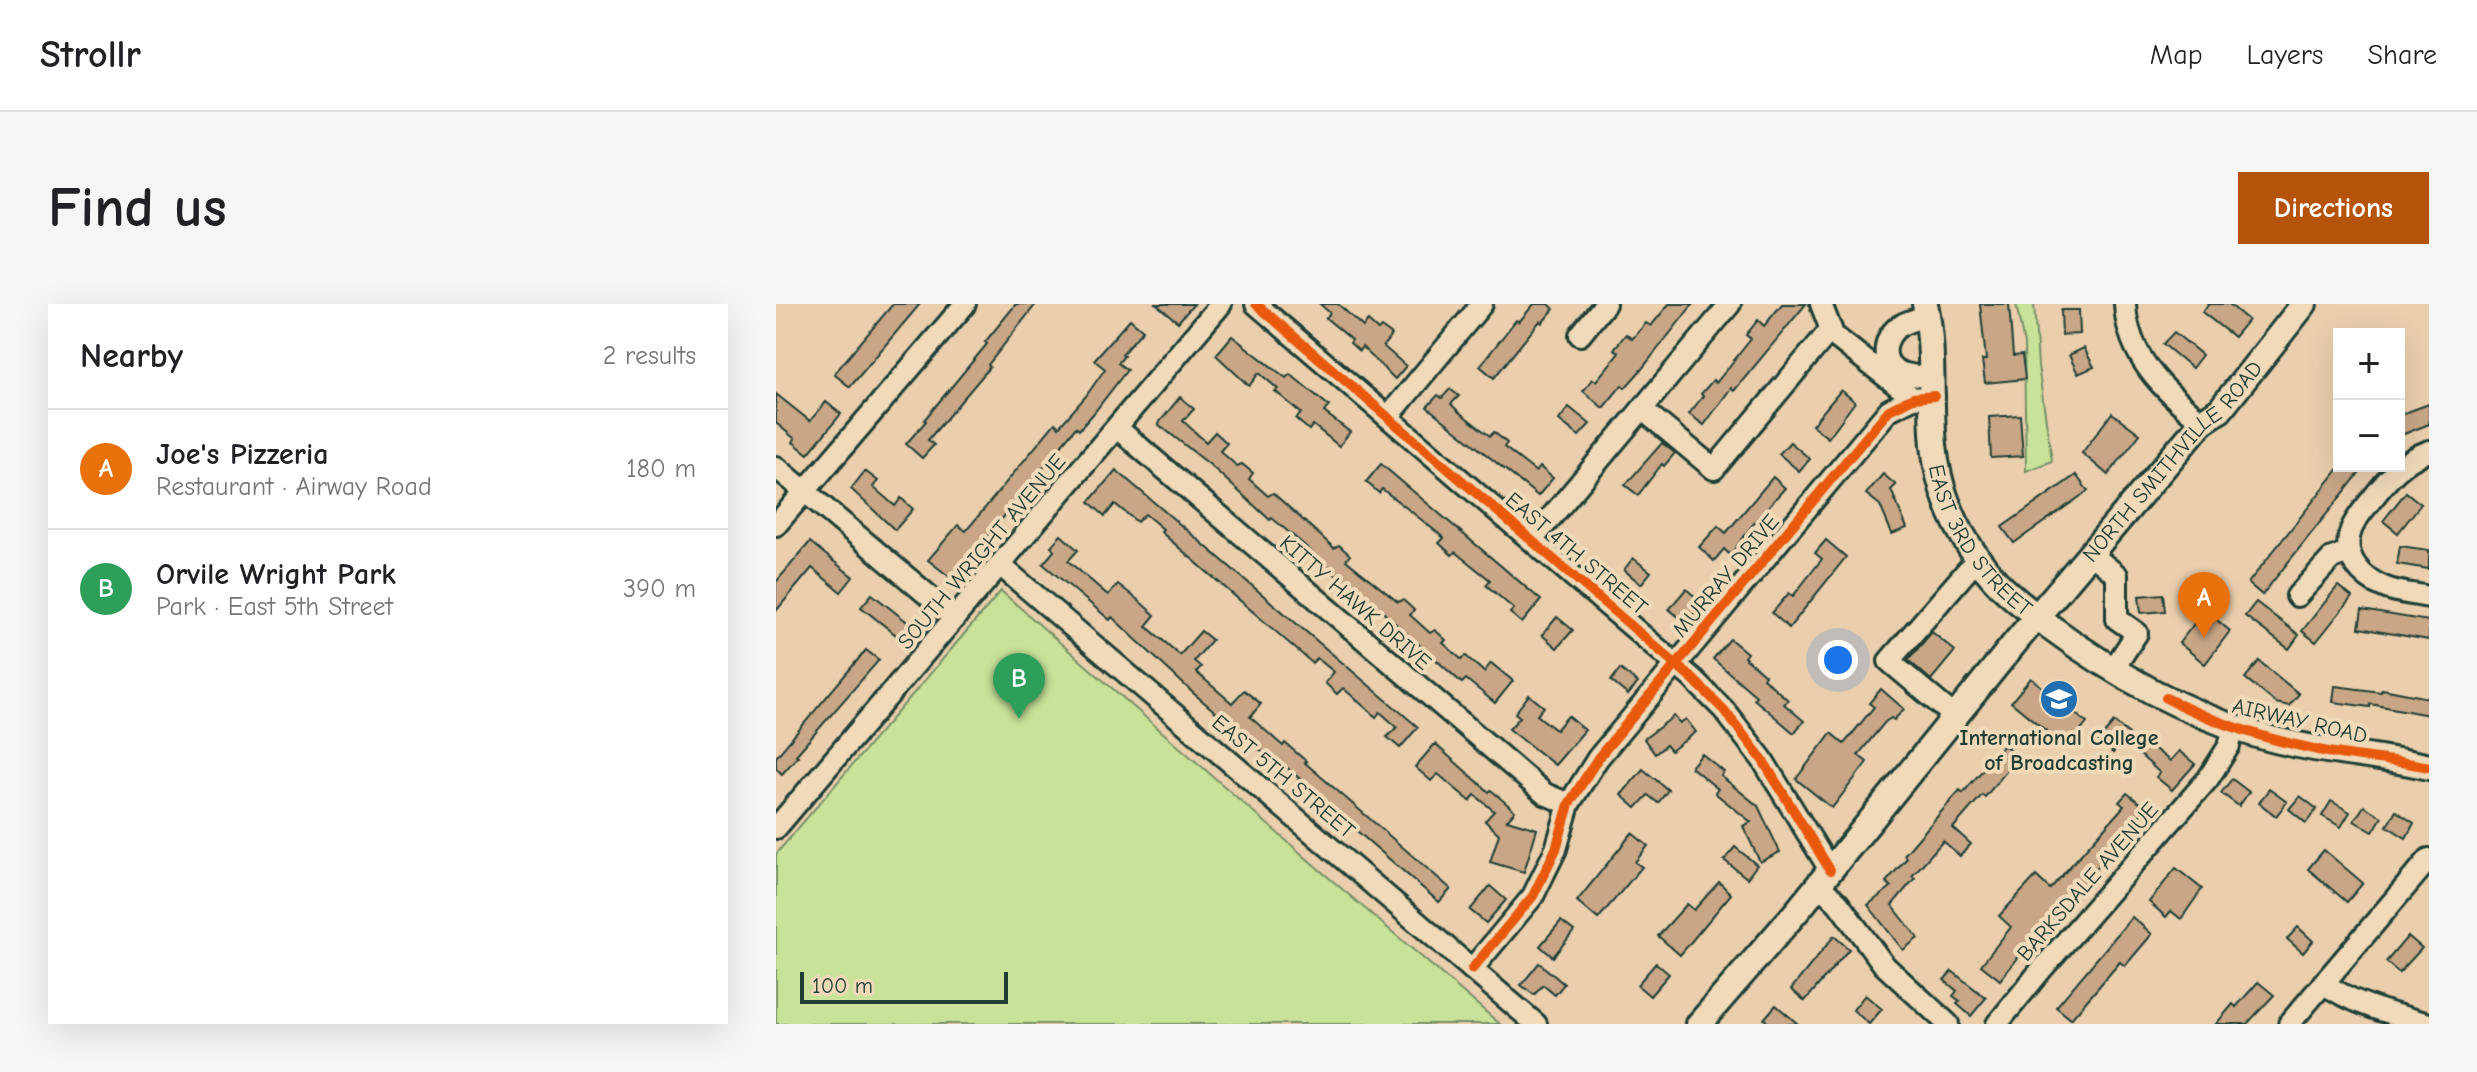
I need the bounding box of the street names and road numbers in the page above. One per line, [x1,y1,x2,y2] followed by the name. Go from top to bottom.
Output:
[2077,356,2268,567] street label: NORTH SMITHVILLE ROAD
[893,449,1071,655] street label: SOUTH WRIGHT AVENUE
[1923,462,2037,622] street label: EAST 3RD STREET
[1500,487,1653,621] street label: EAST 4TH STREET
[1667,509,1785,642] street label: MURRAY DRIVE
[1274,530,1436,675] street label: KITTY HAWK DRIVE
[2230,693,2370,749] street label: AIRWAY ROAD
[1207,709,1360,844] street label: EAST 5TH STREET
[2012,797,2164,966] street label: BARKSDALE AVENUE

